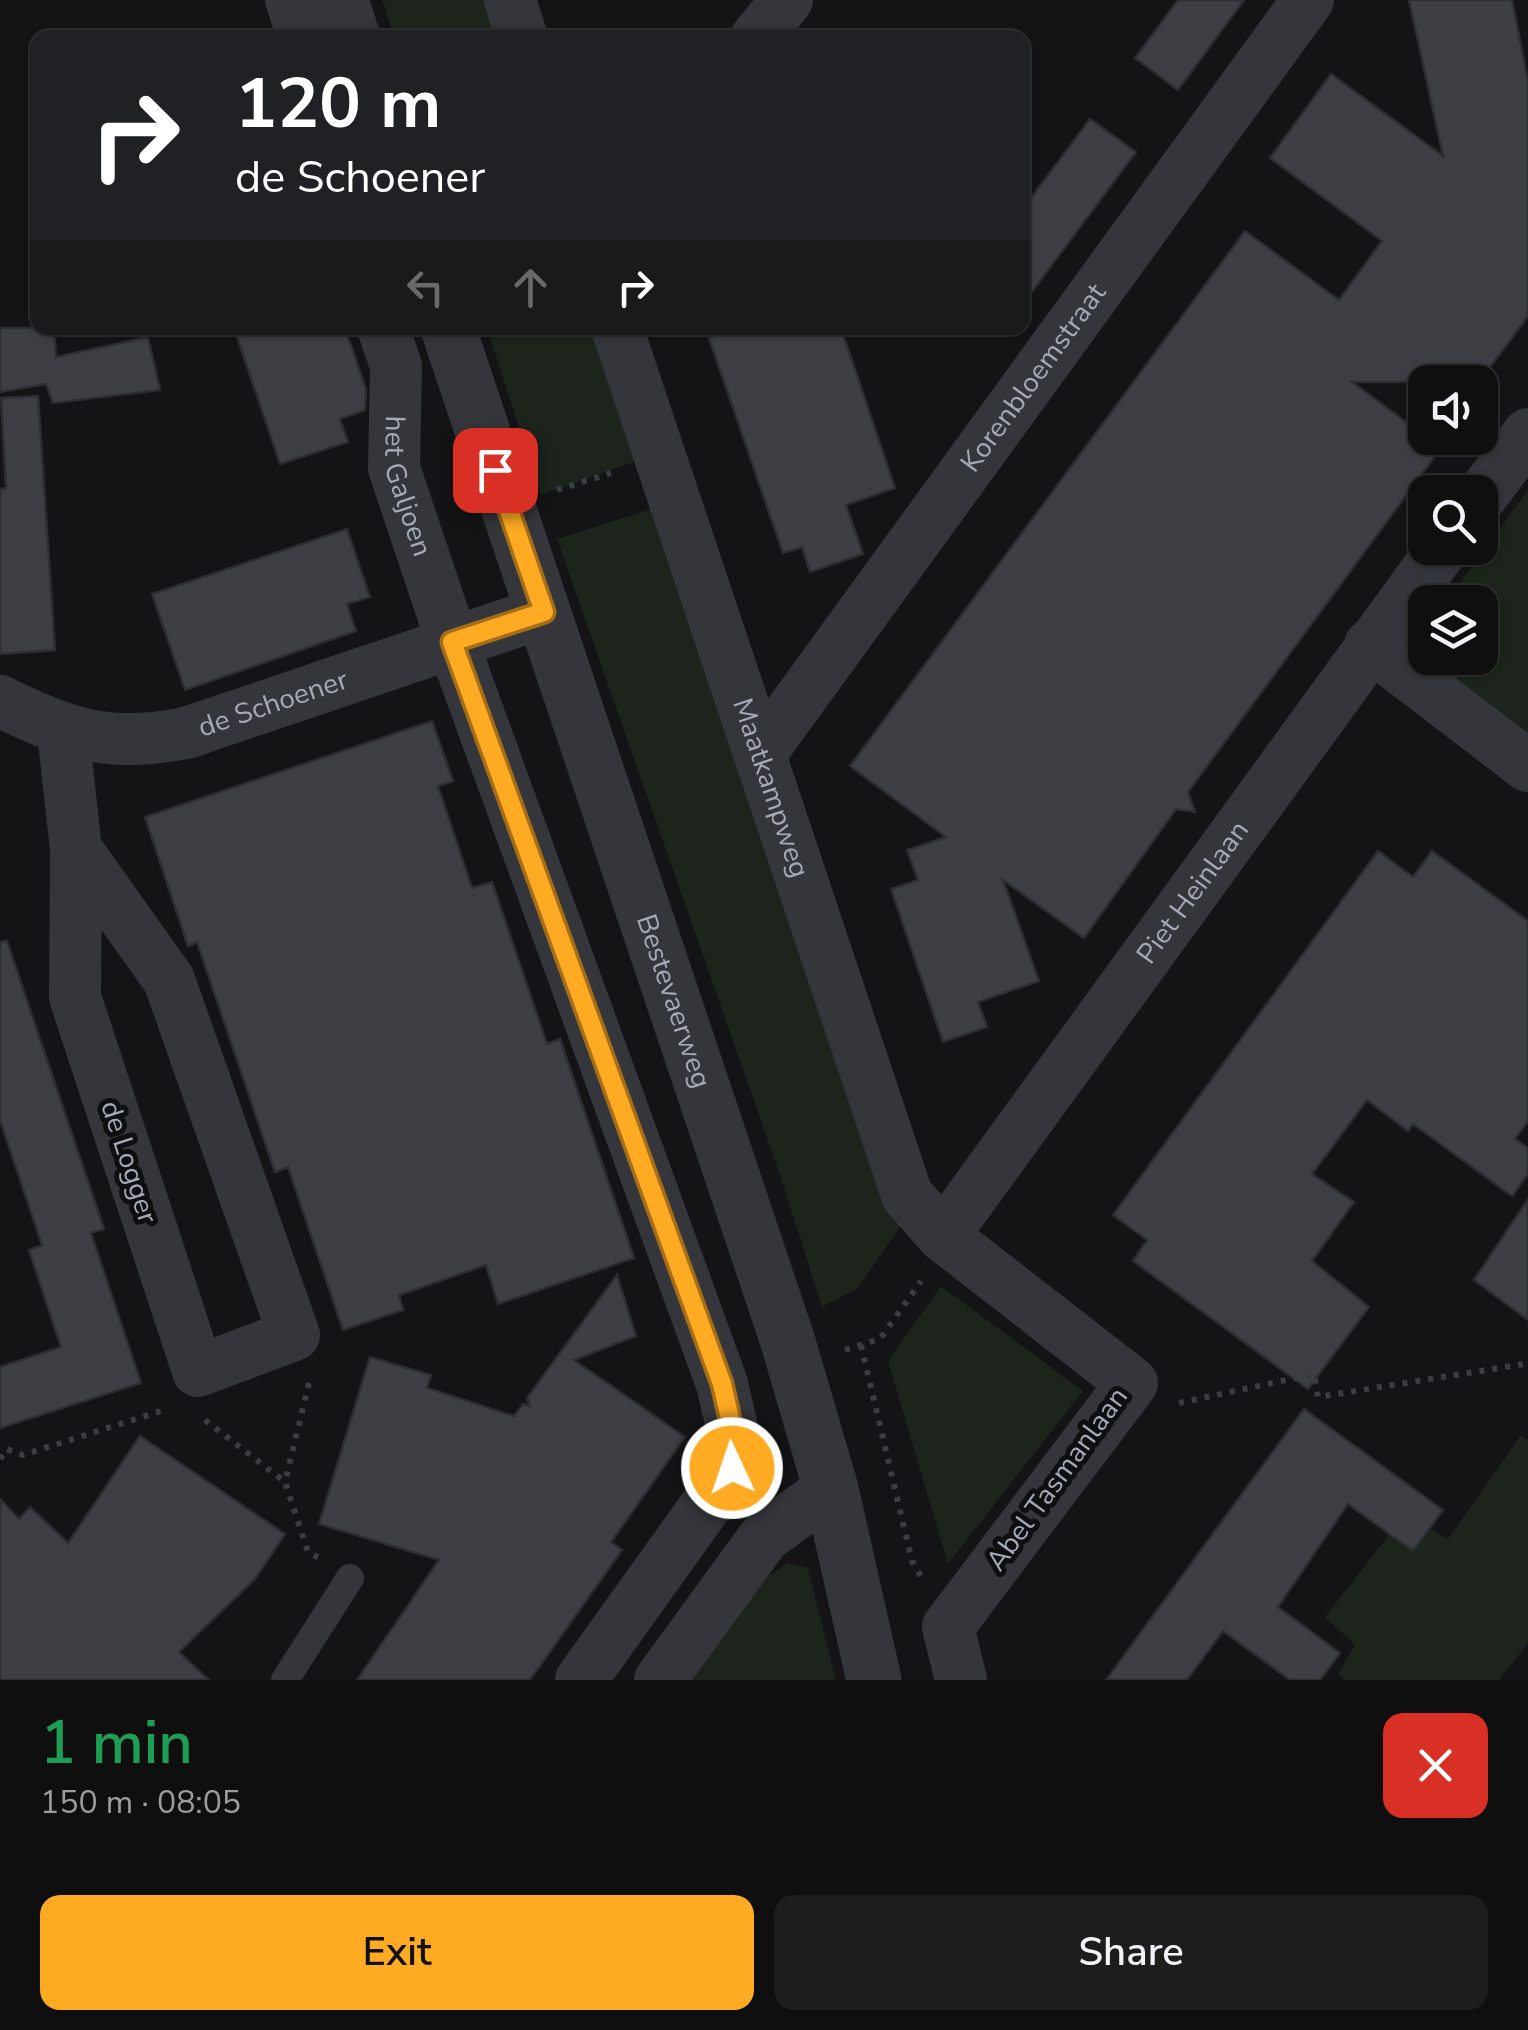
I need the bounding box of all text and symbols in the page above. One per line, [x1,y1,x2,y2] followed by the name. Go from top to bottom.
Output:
[235,56,441,152] text: 120 m
[70,70,200,200] icon: right
[235,147,485,208] text: de Schoener
[398,260,453,315] icon: left
[503,260,558,315] icon: ahead
[608,260,663,315] icon: right
[952,276,1115,480] street label: Korenbloemstraat
[1408,365,1498,675] map controls
[1408,365,1498,455] button: sound
[375,415,441,561] street label: het Galjoen
[453,428,538,513] pin
[468,443,523,498] icon: arrive
[1408,475,1498,565] button: search
[1408,585,1498,675] button: layers
[193,661,353,747] street label: de Schoener
[723,693,819,883] street label: Maatkampweg
[1128,813,1258,972] street label: Piet Heinlaan
[627,909,721,1093] street label: Bestevaerweg
[91,1096,167,1228] street label: de Logger
[977,1379,1137,1579] street label: Abel Tasmanlaan
[680,1416,784,1520] position arrow
[40,1702,193,1784] text: 1 min
[1383,1713,1488,1818] button: close
[40,1781,241,1824] text: 150 m · 08:05
[40,1895,754,2010] button: Exit
[774,1895,1488,2010] button: Share

